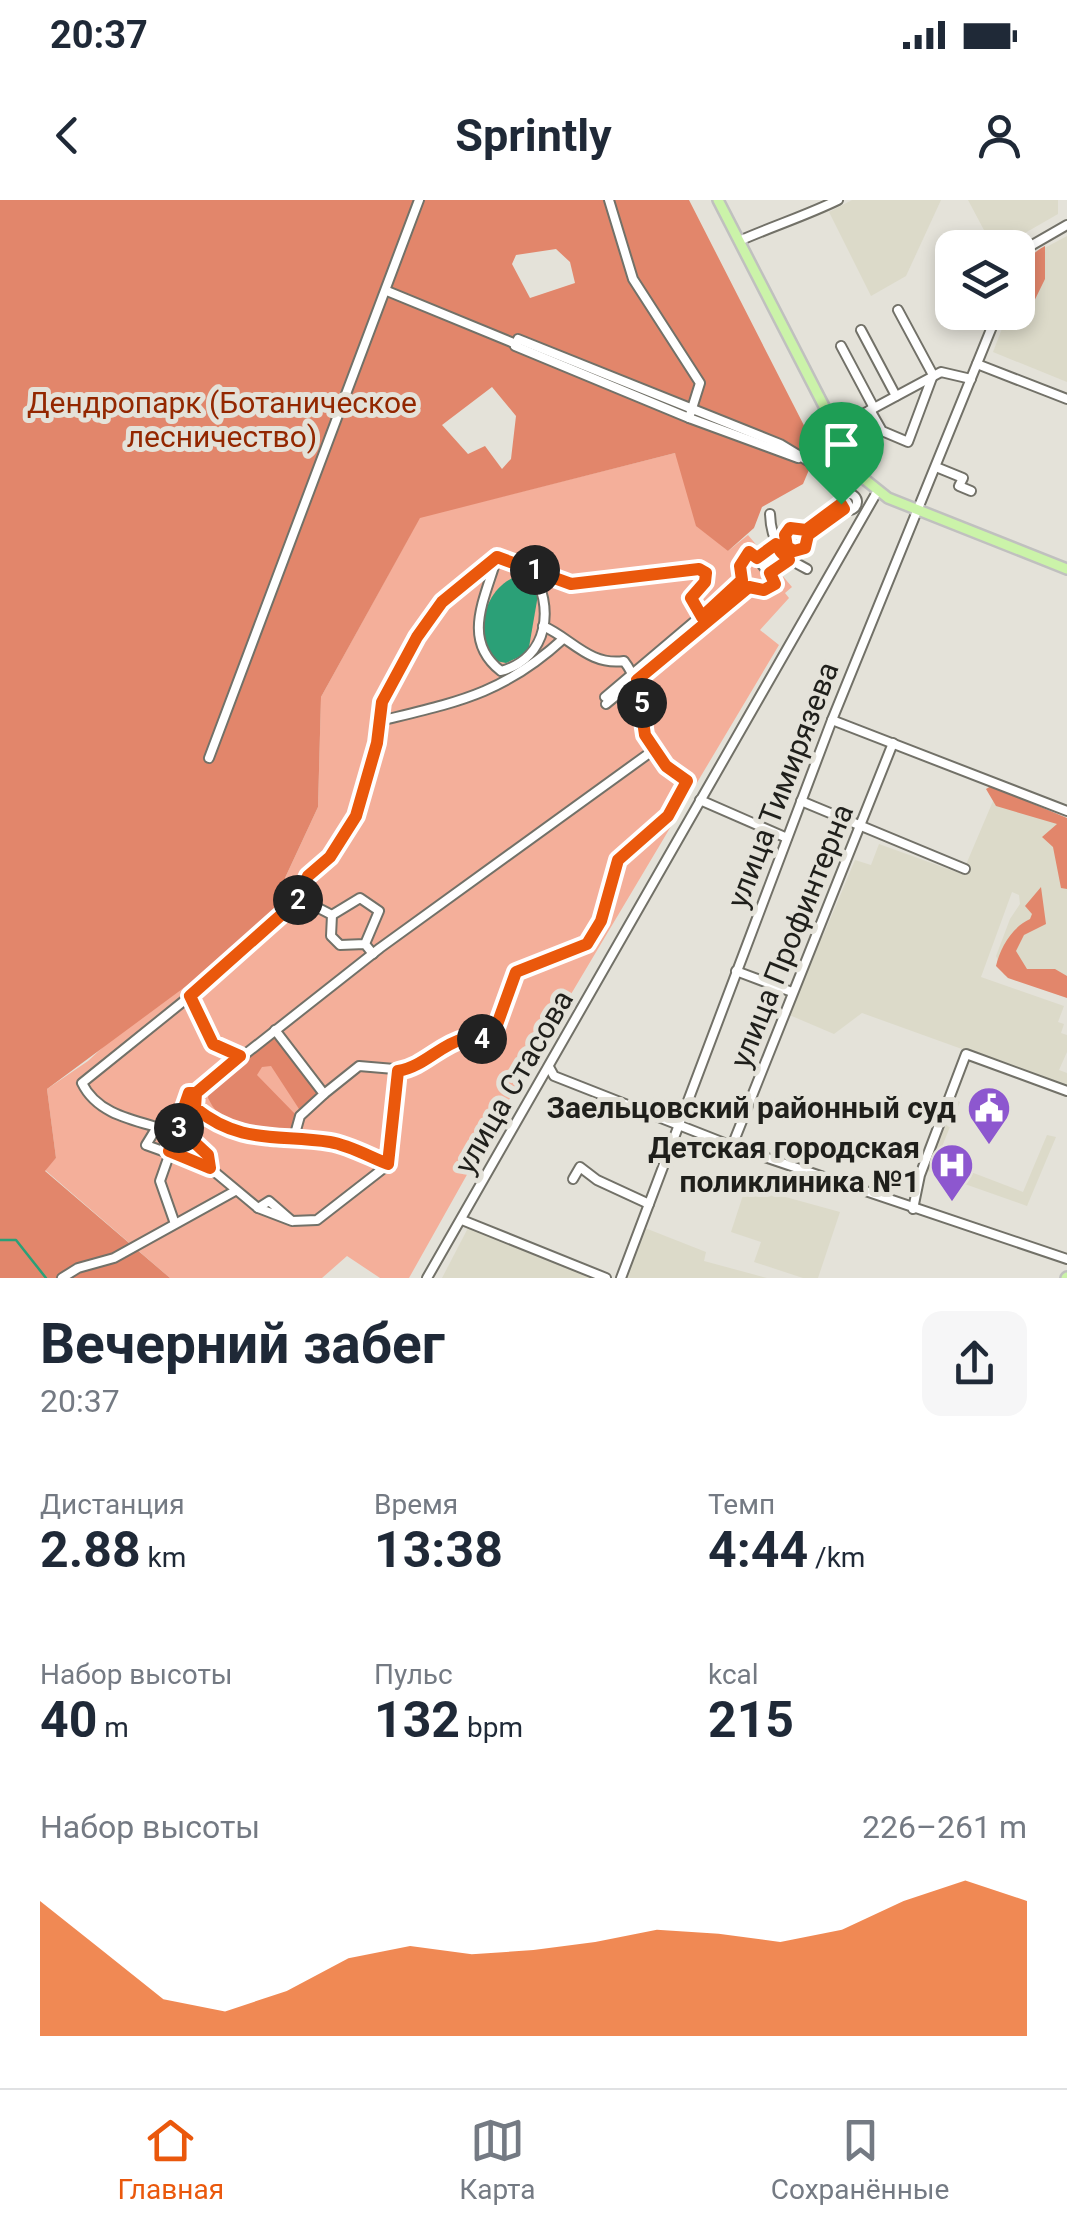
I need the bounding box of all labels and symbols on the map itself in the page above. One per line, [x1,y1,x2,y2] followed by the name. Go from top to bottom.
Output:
[27,385,417,454] park label: Дендропарк (Ботаническое лесничество)
[799,402,884,505] pin
[510,545,560,595] pin: 1
[720,657,846,913] street label: улица Тимирязева
[617,678,667,728] pin: 5
[723,799,860,1073] street label: улица Профинтерна
[273,875,323,925] pin: 2
[447,984,580,1180] street label: улица Стасова
[457,1014,507,1064] pin: 4
[966,1085,1012,1146] public building icon: Заельцовский районный суд
[546,1090,956,1125] place label: Заельцовский районный суд
[154,1103,204,1153] pin: 3
[648,1130,920,1199] place label: Детская городская поликлиника №1
[929,1142,975,1203] hospital icon: Детская городская поликлиника №1

